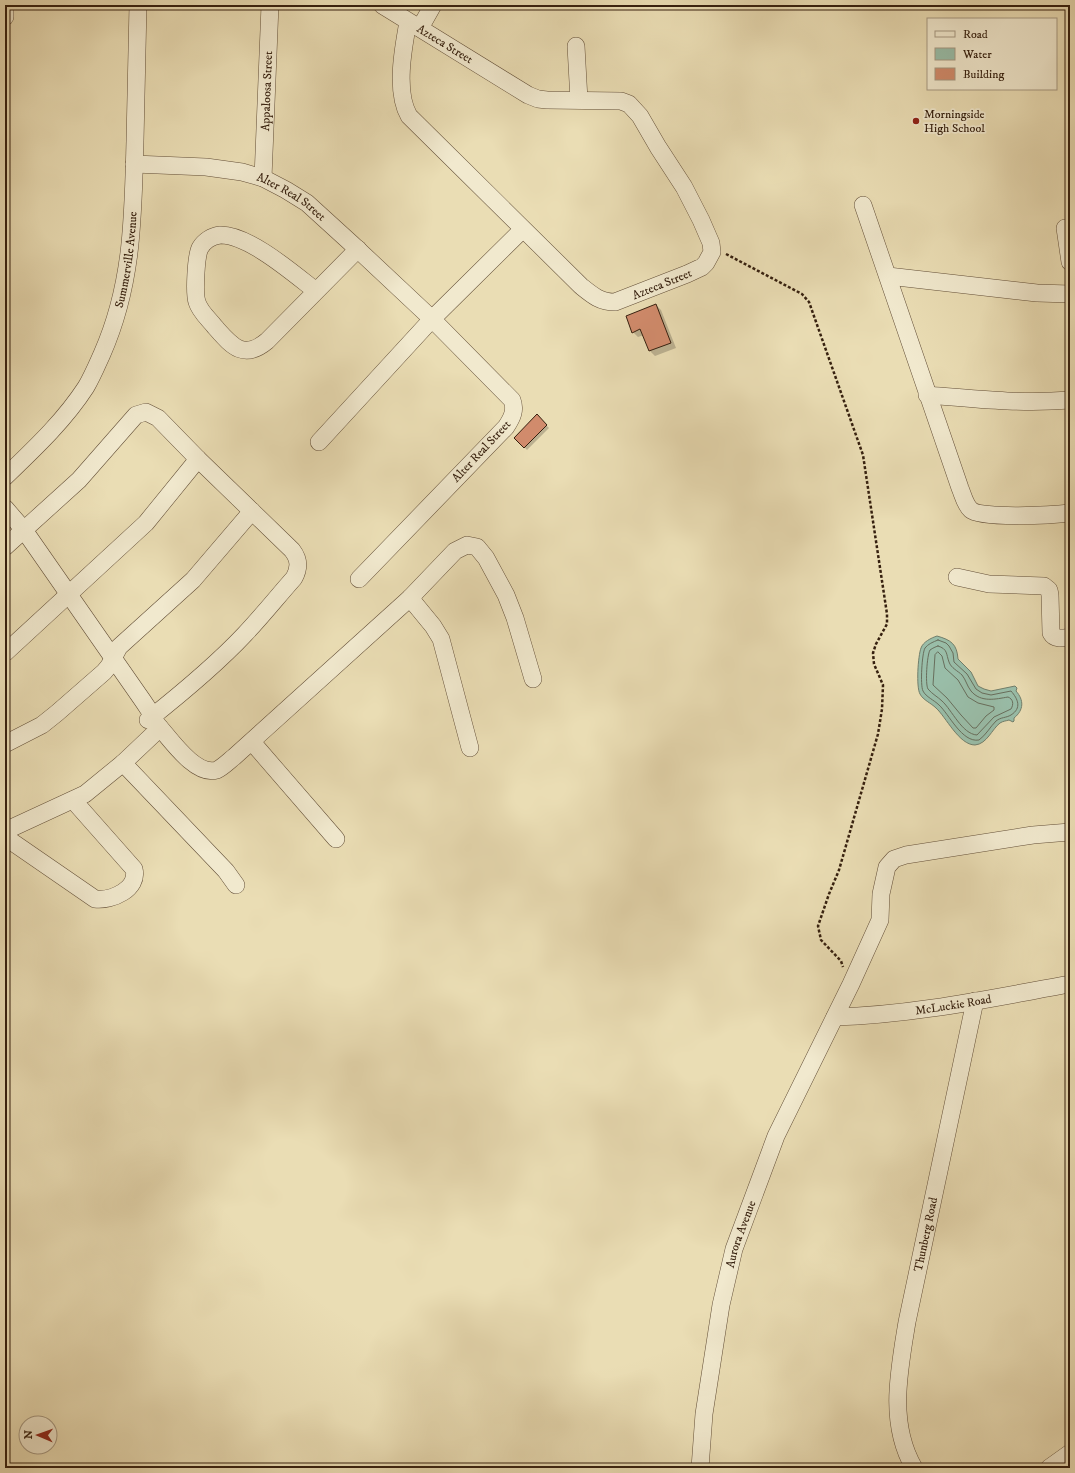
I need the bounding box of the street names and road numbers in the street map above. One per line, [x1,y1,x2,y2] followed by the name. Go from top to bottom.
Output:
[414,21,476,67] street label: Azteca Street
[258,51,276,131] street label: Appaloosa Street
[255,170,329,224] street label: Alter Real Street
[112,211,141,310] street label: Summerville Avenue
[630,266,694,303] street label: Azteca Street
[449,417,514,486] street label: Alter Real Street
[914,992,993,1018] street label: McLuckie Road
[911,1196,941,1273] street label: Thunberg Road
[723,1198,759,1270] street label: Aurora Avenue

